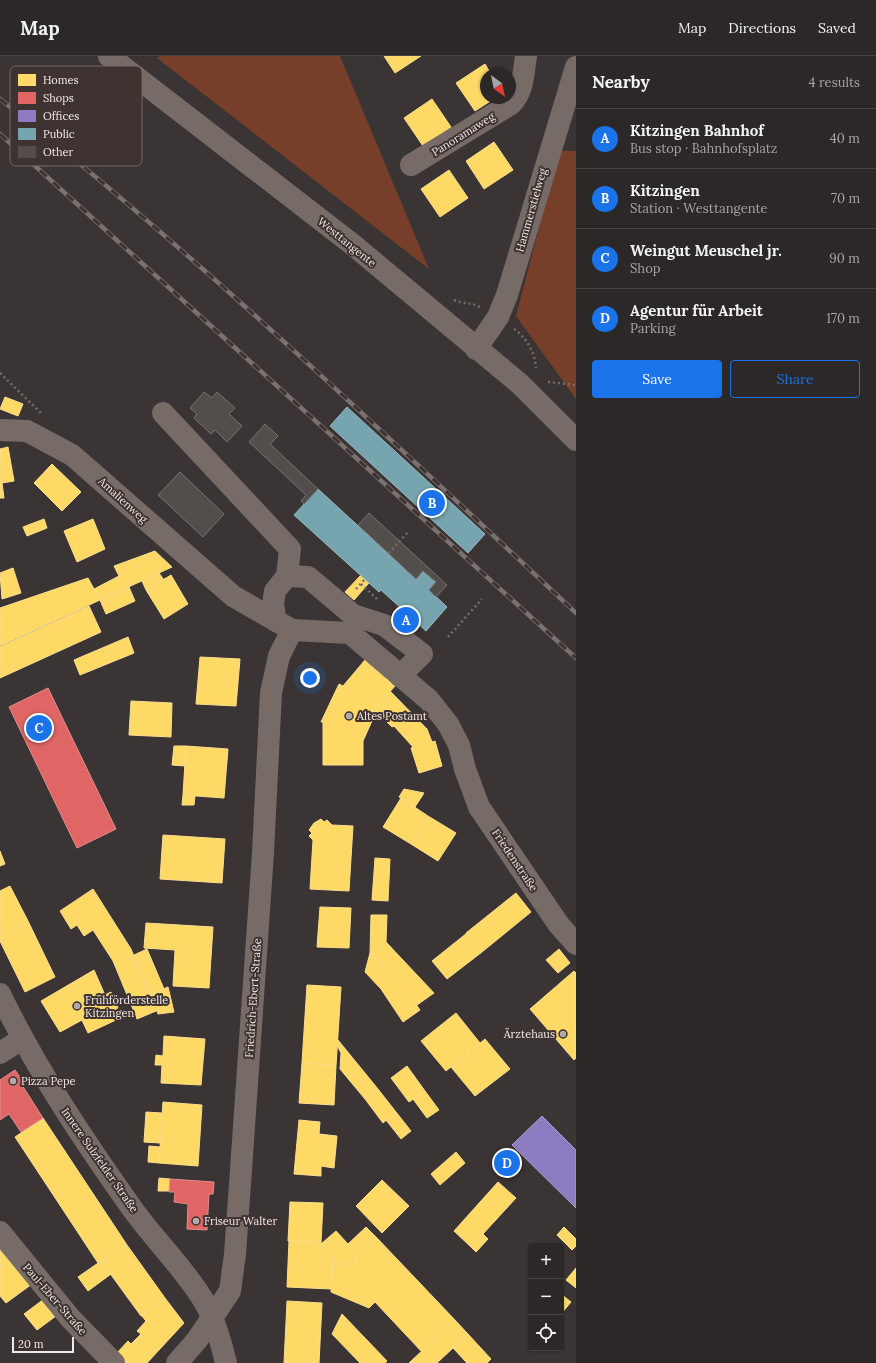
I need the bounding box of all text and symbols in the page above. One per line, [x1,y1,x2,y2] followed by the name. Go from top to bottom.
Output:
[20,16,60,40] text: Map
[678,19,706,37] text: Map
[728,19,796,37] text: Directions
[818,19,856,37] text: Saved
[10,66,142,166] legend
[480,68,516,104] north arrow
[592,71,650,93] text: Nearby
[43,73,79,87] text: Homes
[809,74,860,91] text: 4 results
[43,91,74,105] text: Shops
[43,109,79,123] text: Offices
[429,109,498,159] street label: Panoramaweg
[630,121,764,140] text: Kitzingen Bahnhof
[43,127,75,141] text: Public
[601,130,609,147] text: A
[830,130,860,147] text: 40 m
[630,140,778,157] text: Bus stop · Bahnhofsplatz
[43,145,74,159] text: Other
[512,166,550,254] street label: Hammerstielweg
[630,181,700,200] text: Kitzingen
[601,190,609,207] text: B
[831,190,860,207] text: 70 m
[630,200,768,217] text: Station · Westtangente
[315,214,379,270] street label: Westtangente
[630,241,782,260] text: Weingut Meuschel jr.
[601,250,609,267] text: C
[829,250,860,267] text: 90 m
[630,260,661,277] text: Shop
[630,301,763,320] text: Agentur für Arbeit
[600,310,610,327] text: D
[826,310,860,327] text: 170 m
[630,320,676,337] text: Parking
[592,360,722,398] button: Save
[730,360,860,398] button: Share
[95,474,151,526] street label: Amalienweg
[419,488,445,518] pin: B
[393,605,419,635] pin: A
[300,668,320,688] your location
[356,709,428,723] place label: Altes Postamt
[344,711,354,721] marker: Altes Postamt
[26,713,52,743] pin: C
[489,826,541,894] street label: Friedenstraße
[242,938,264,1058] street label: Friedrich-Ebert-Straße
[85,993,168,1020] place label: Frühförderstelle Kitzingen
[72,1001,82,1011] marker: Frühförderstelle Kitzingen
[503,1027,555,1041] place label: Ärztehaus
[558,1029,568,1039] marker: Ärztehaus
[21,1074,76,1088] place label: Pizza Pepe
[8,1076,18,1086] marker: Pizza Pepe
[58,1105,142,1215] street label: Innere Sulzfelder Straße
[494,1148,520,1178] pin: D
[204,1214,277,1228] place label: Friseur Walter
[191,1216,201,1226] marker: Friseur Walter
[528,1243,564,1351] map controls
[528,1243,564,1279] button: +
[20,1260,90,1338] street label: Paul-Eber-Straße
[528,1279,564,1315] button: −
[528,1315,564,1351] button: locate
[12,1335,74,1354] scale bar
[18,1337,43,1351] text: 20 m

